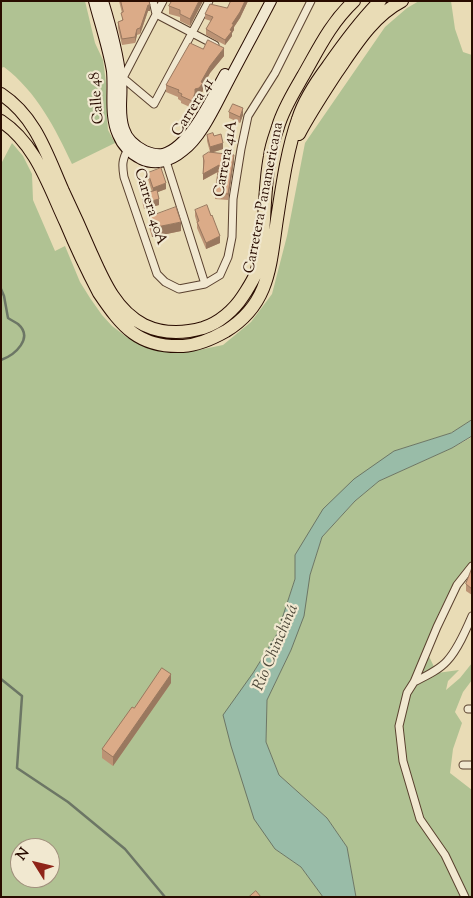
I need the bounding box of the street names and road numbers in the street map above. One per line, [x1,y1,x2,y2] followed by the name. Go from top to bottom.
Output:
[87,71,109,125] street label: Calle 48
[169,76,219,140] street label: Carrera 41
[211,119,243,199] street label: Carrera 41A
[241,121,289,275] street label: Carretera Panamericana
[129,166,169,248] street label: Carrera 40A

